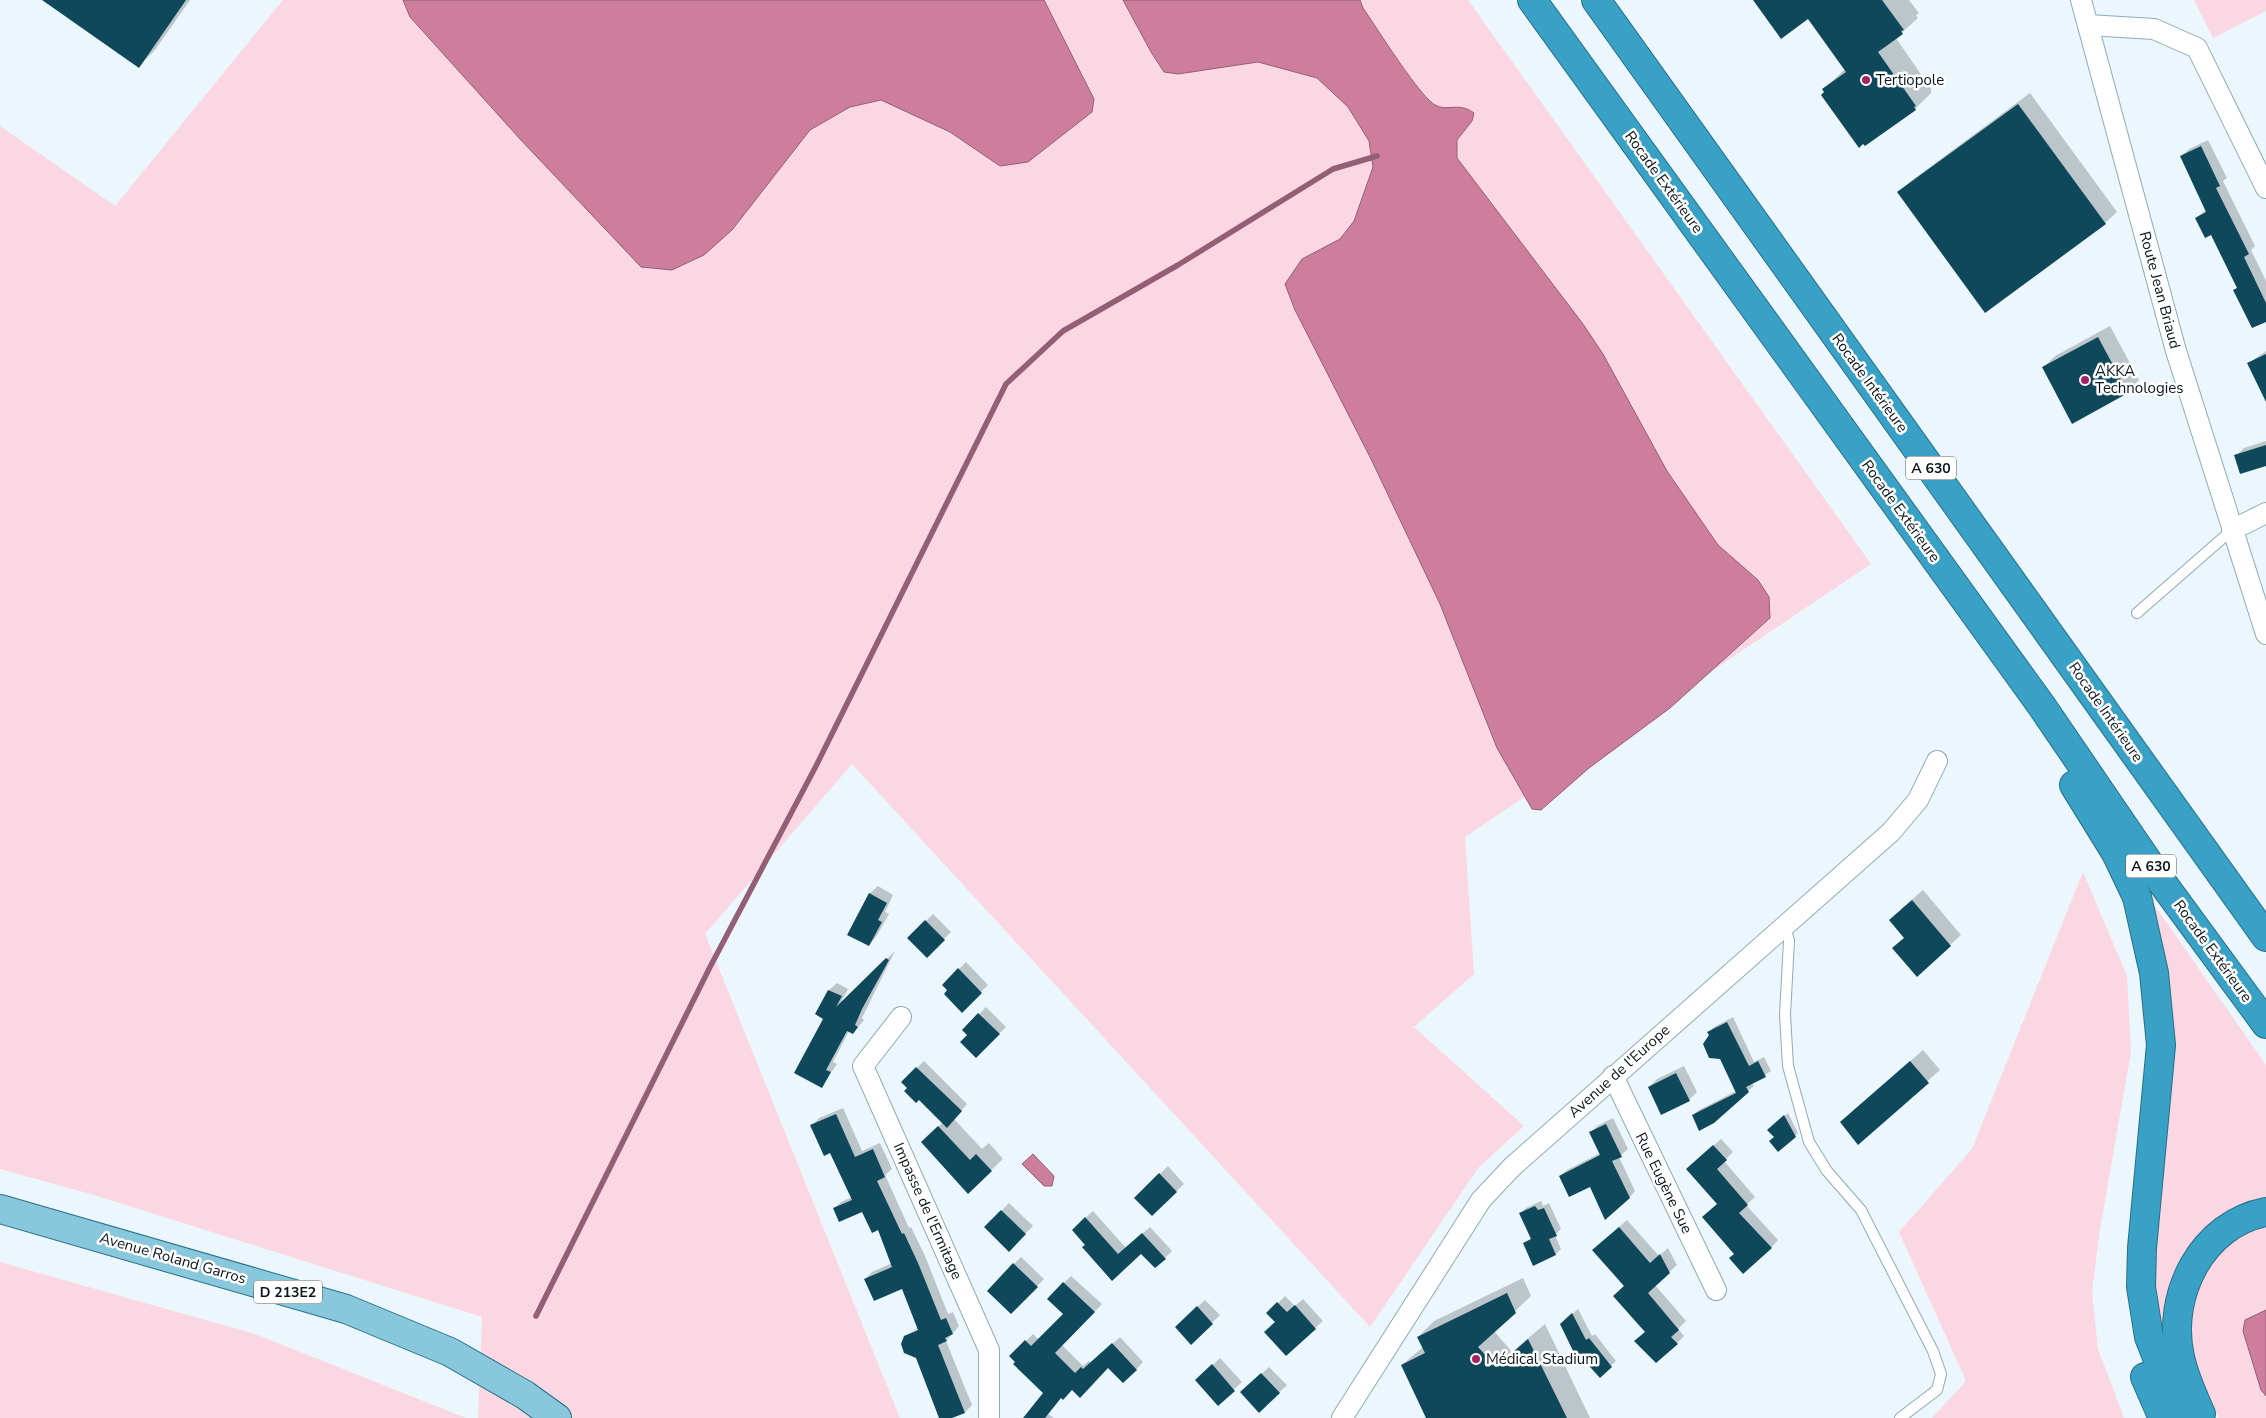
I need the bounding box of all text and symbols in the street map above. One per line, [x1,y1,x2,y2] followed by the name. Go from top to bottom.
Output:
[1876,70,1944,90] place label: Tertiopole
[1860,74,1872,86] marker: Tertiopole
[1620,127,1708,237] street label: Rocade Extérieure
[2135,229,2185,351] street label: Route Jean Briaud
[1827,330,1913,436] street label: Rocade Intérieure
[2095,361,2183,398] place label: AKKA Technologies
[2079,374,2091,386] marker: AKKA Technologies
[1857,456,1945,566] street label: Rocade Extérieure
[1906,456,1956,479] road number: A 630
[2064,658,2148,766] street label: Rocade Intérieure
[2126,854,2176,878] road number: A 630
[2169,896,2257,1006] street label: Rocade Extérieure
[1564,1020,1674,1122] street label: Avenue de l'Europe
[1631,1129,1697,1237] street label: Rue Eugène Sue
[889,1139,967,1283] street label: Impasse de l'Ermitage
[97,1227,249,1289] street label: Avenue Roland Garros
[254,1280,322,1304] road number: D 213E2
[1486,1349,1598,1369] place label: Médical Stadium
[1470,1353,1482,1365] marker: Médical Stadium

